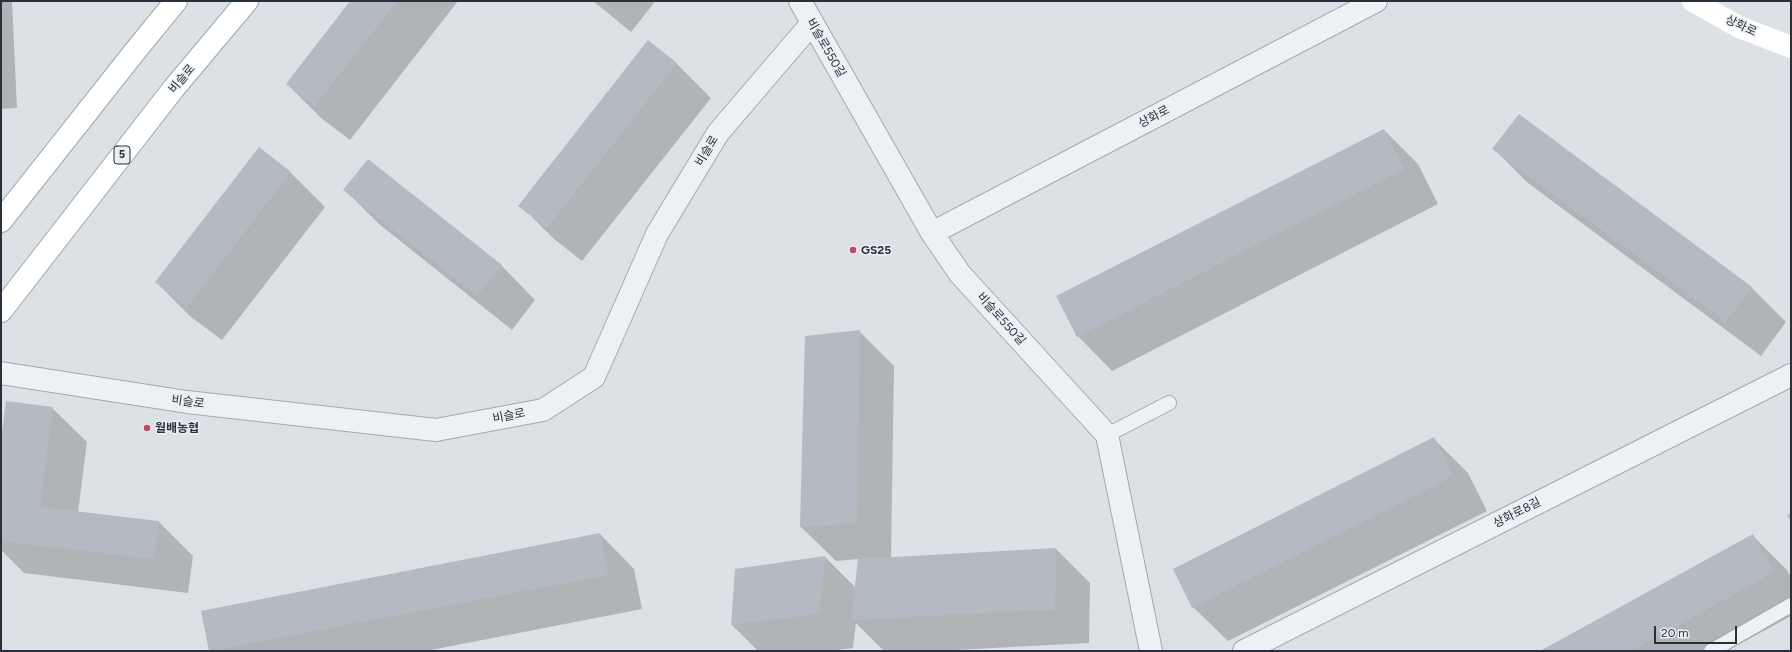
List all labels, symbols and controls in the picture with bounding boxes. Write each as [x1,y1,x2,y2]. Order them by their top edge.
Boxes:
street label: 상화로 [1723,12,1759,40]
street label: 비슬로550길 [803,16,849,80]
street label: 비슬로 [166,62,198,96]
street label: 상화로 [1136,103,1172,131]
street label: 비슬로 [692,133,722,169]
road number: 5 [114,146,130,164]
place label: GS25 [861,243,891,257]
marker: GS25 [848,245,858,255]
street label: 비슬로550길 [974,290,1028,348]
street label: 비슬로 [171,393,205,411]
street label: 비슬로 [491,406,527,426]
place label: 월배농협 [155,421,199,435]
marker: 월배농협 [142,423,152,433]
street label: 상화로8길 [1491,495,1543,531]
scale bar [1656,618,1739,644]
text: 20 m [1661,626,1689,640]

